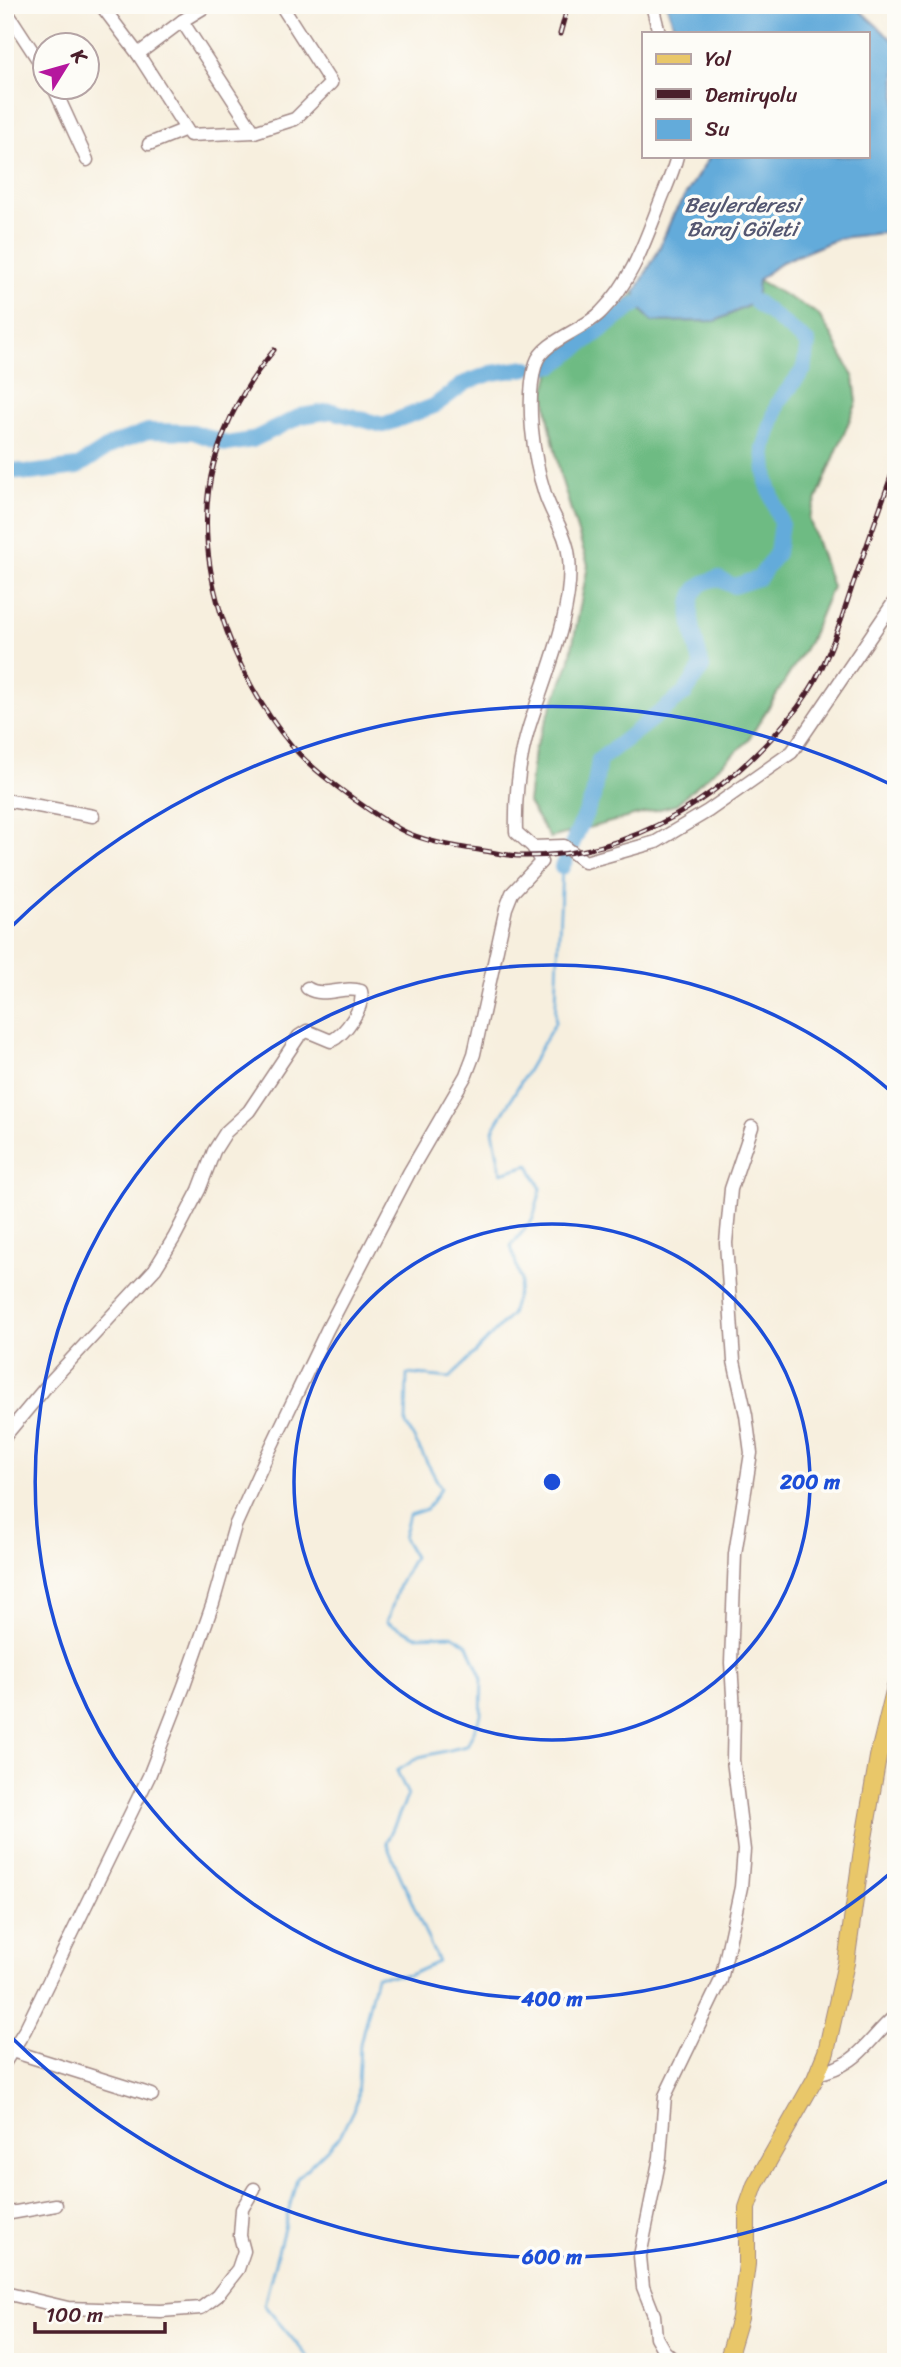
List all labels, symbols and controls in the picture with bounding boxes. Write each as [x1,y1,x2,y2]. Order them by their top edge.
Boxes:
north arrow [32,32,102,102]
legend [642,32,870,158]
text: Yol [705,40,732,78]
text: K [62,41,97,72]
text: Demiryolu [705,76,798,114]
text: Su [705,110,730,148]
water label: Beylerderesi Baraj Göleti [684,186,804,248]
text: 200 m [779,1463,841,1501]
centre of rings [540,1470,564,1494]
text: 400 m [520,1980,583,2018]
text: 600 m [521,2238,583,2276]
scale bar [35,2290,164,2334]
text: 100 m [46,2296,103,2334]

